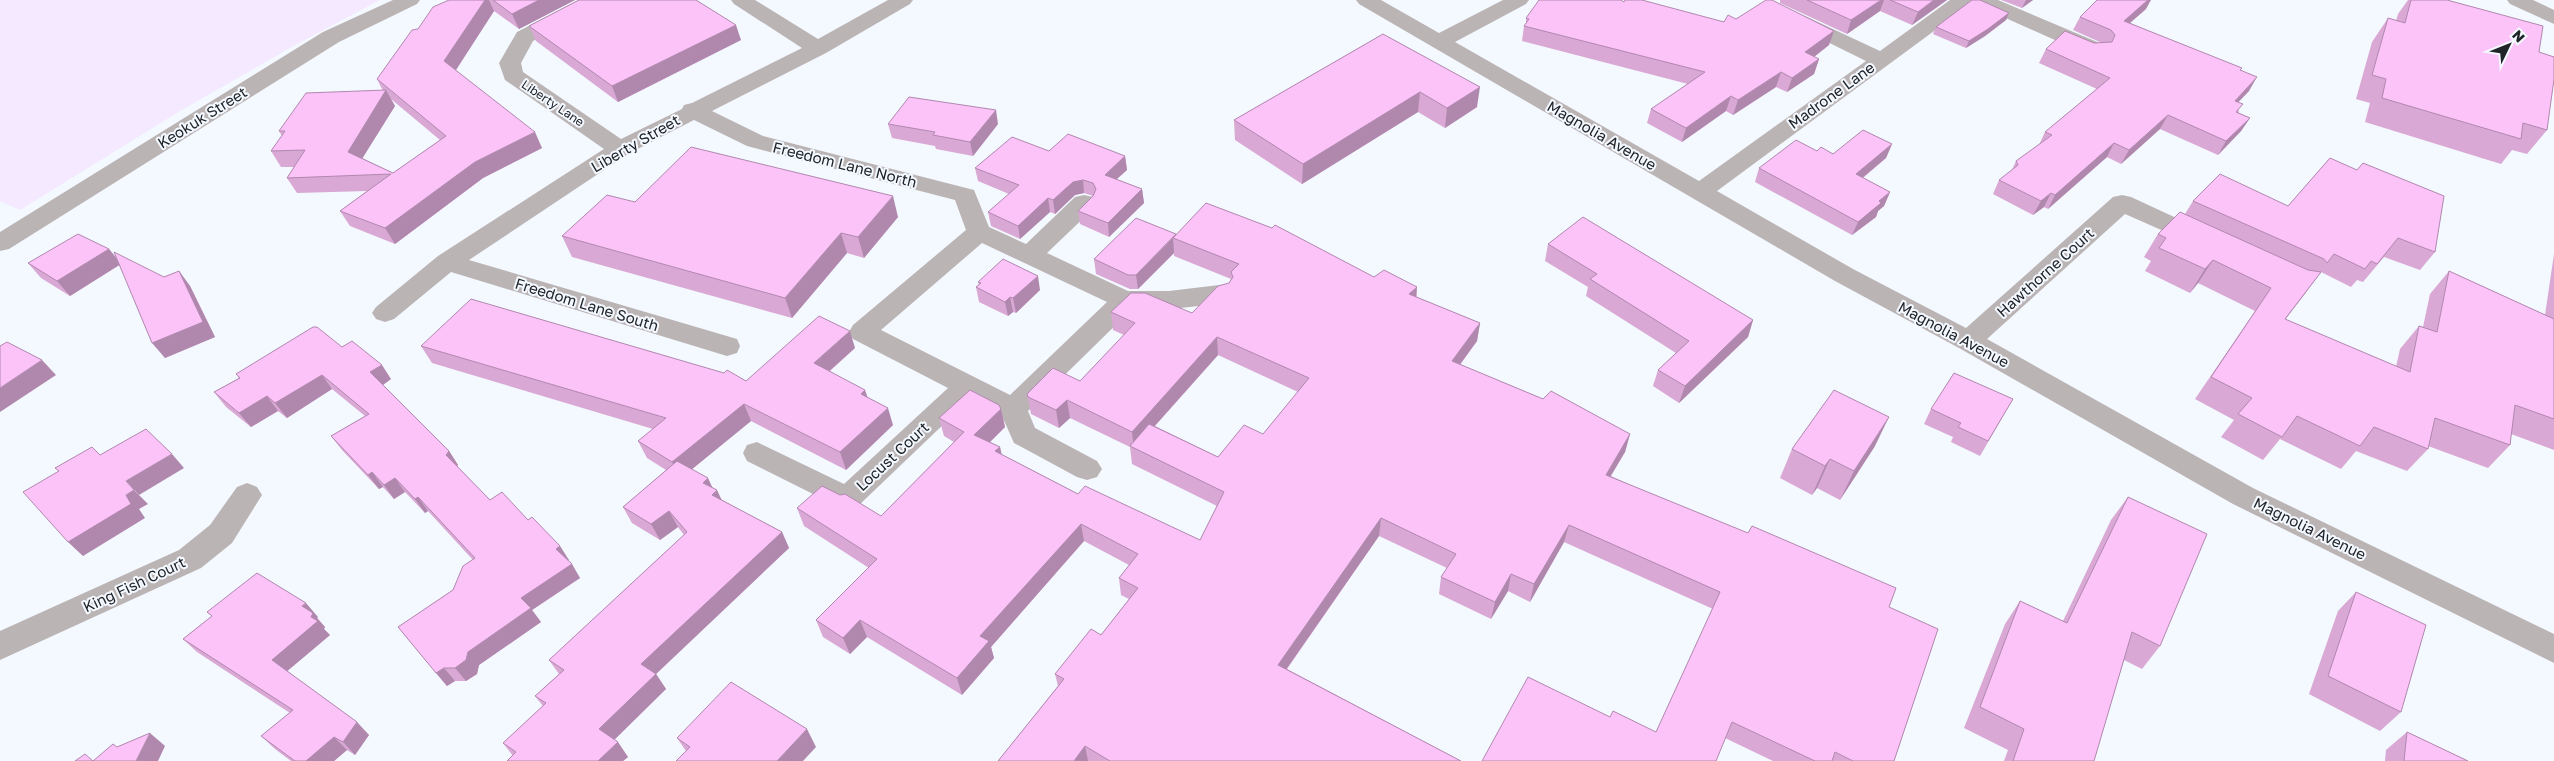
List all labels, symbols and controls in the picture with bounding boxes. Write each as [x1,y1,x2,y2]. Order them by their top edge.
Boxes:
north arrow [2484,20,2534,70]
text: N [2509,26,2529,45]
street label: Madrone Lane [1784,58,1878,132]
street label: Liberty Lane [519,77,587,129]
street label: Keokuk Street [154,82,250,152]
street label: Magnolia Avenue [1544,96,1660,174]
street label: Liberty Street [587,110,683,176]
street label: Freedom Lane North [771,137,919,191]
street label: Hawthorne Court [1993,224,2097,320]
street label: Freedom Lane South [513,274,661,334]
street label: Magnolia Avenue [1896,297,2013,371]
street label: Locust Court [852,418,932,494]
street label: Magnolia Avenue [2251,493,2369,563]
street label: King Fish Court [80,552,188,616]

